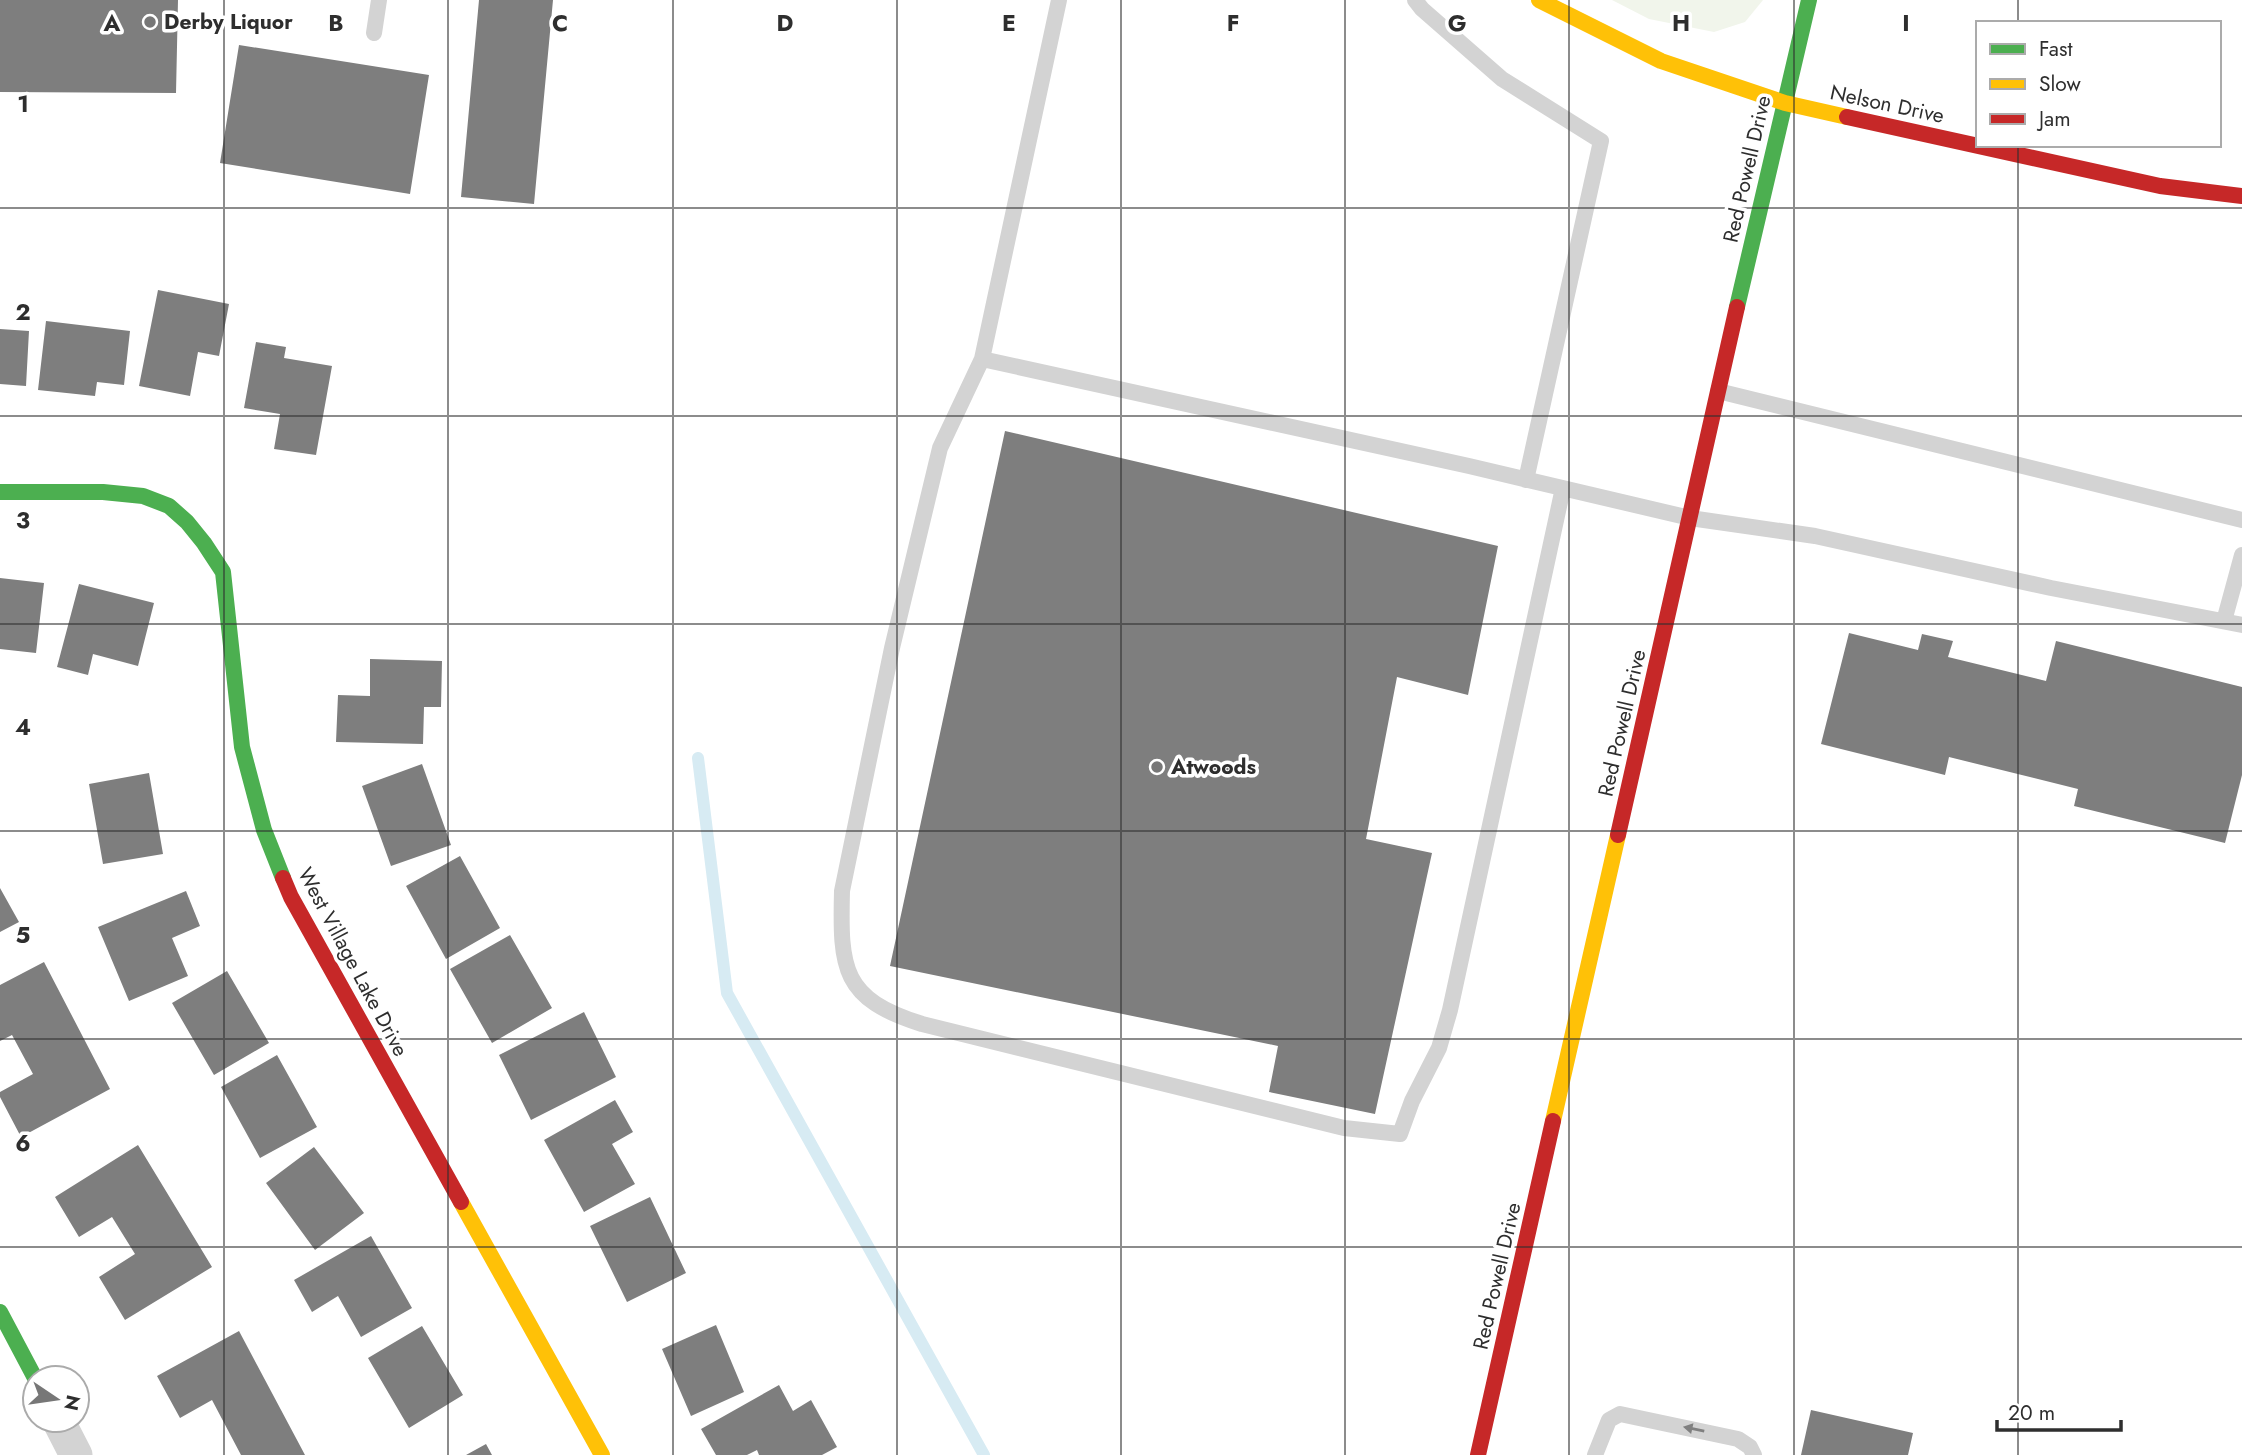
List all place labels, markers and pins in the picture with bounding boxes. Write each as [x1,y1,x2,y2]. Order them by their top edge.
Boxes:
place label: Derby Liquor [164,7,293,37]
marker: Derby Liquor [142,14,158,30]
place label: Atwoods [1170,752,1257,782]
marker: Atwoods [1149,759,1165,775]

